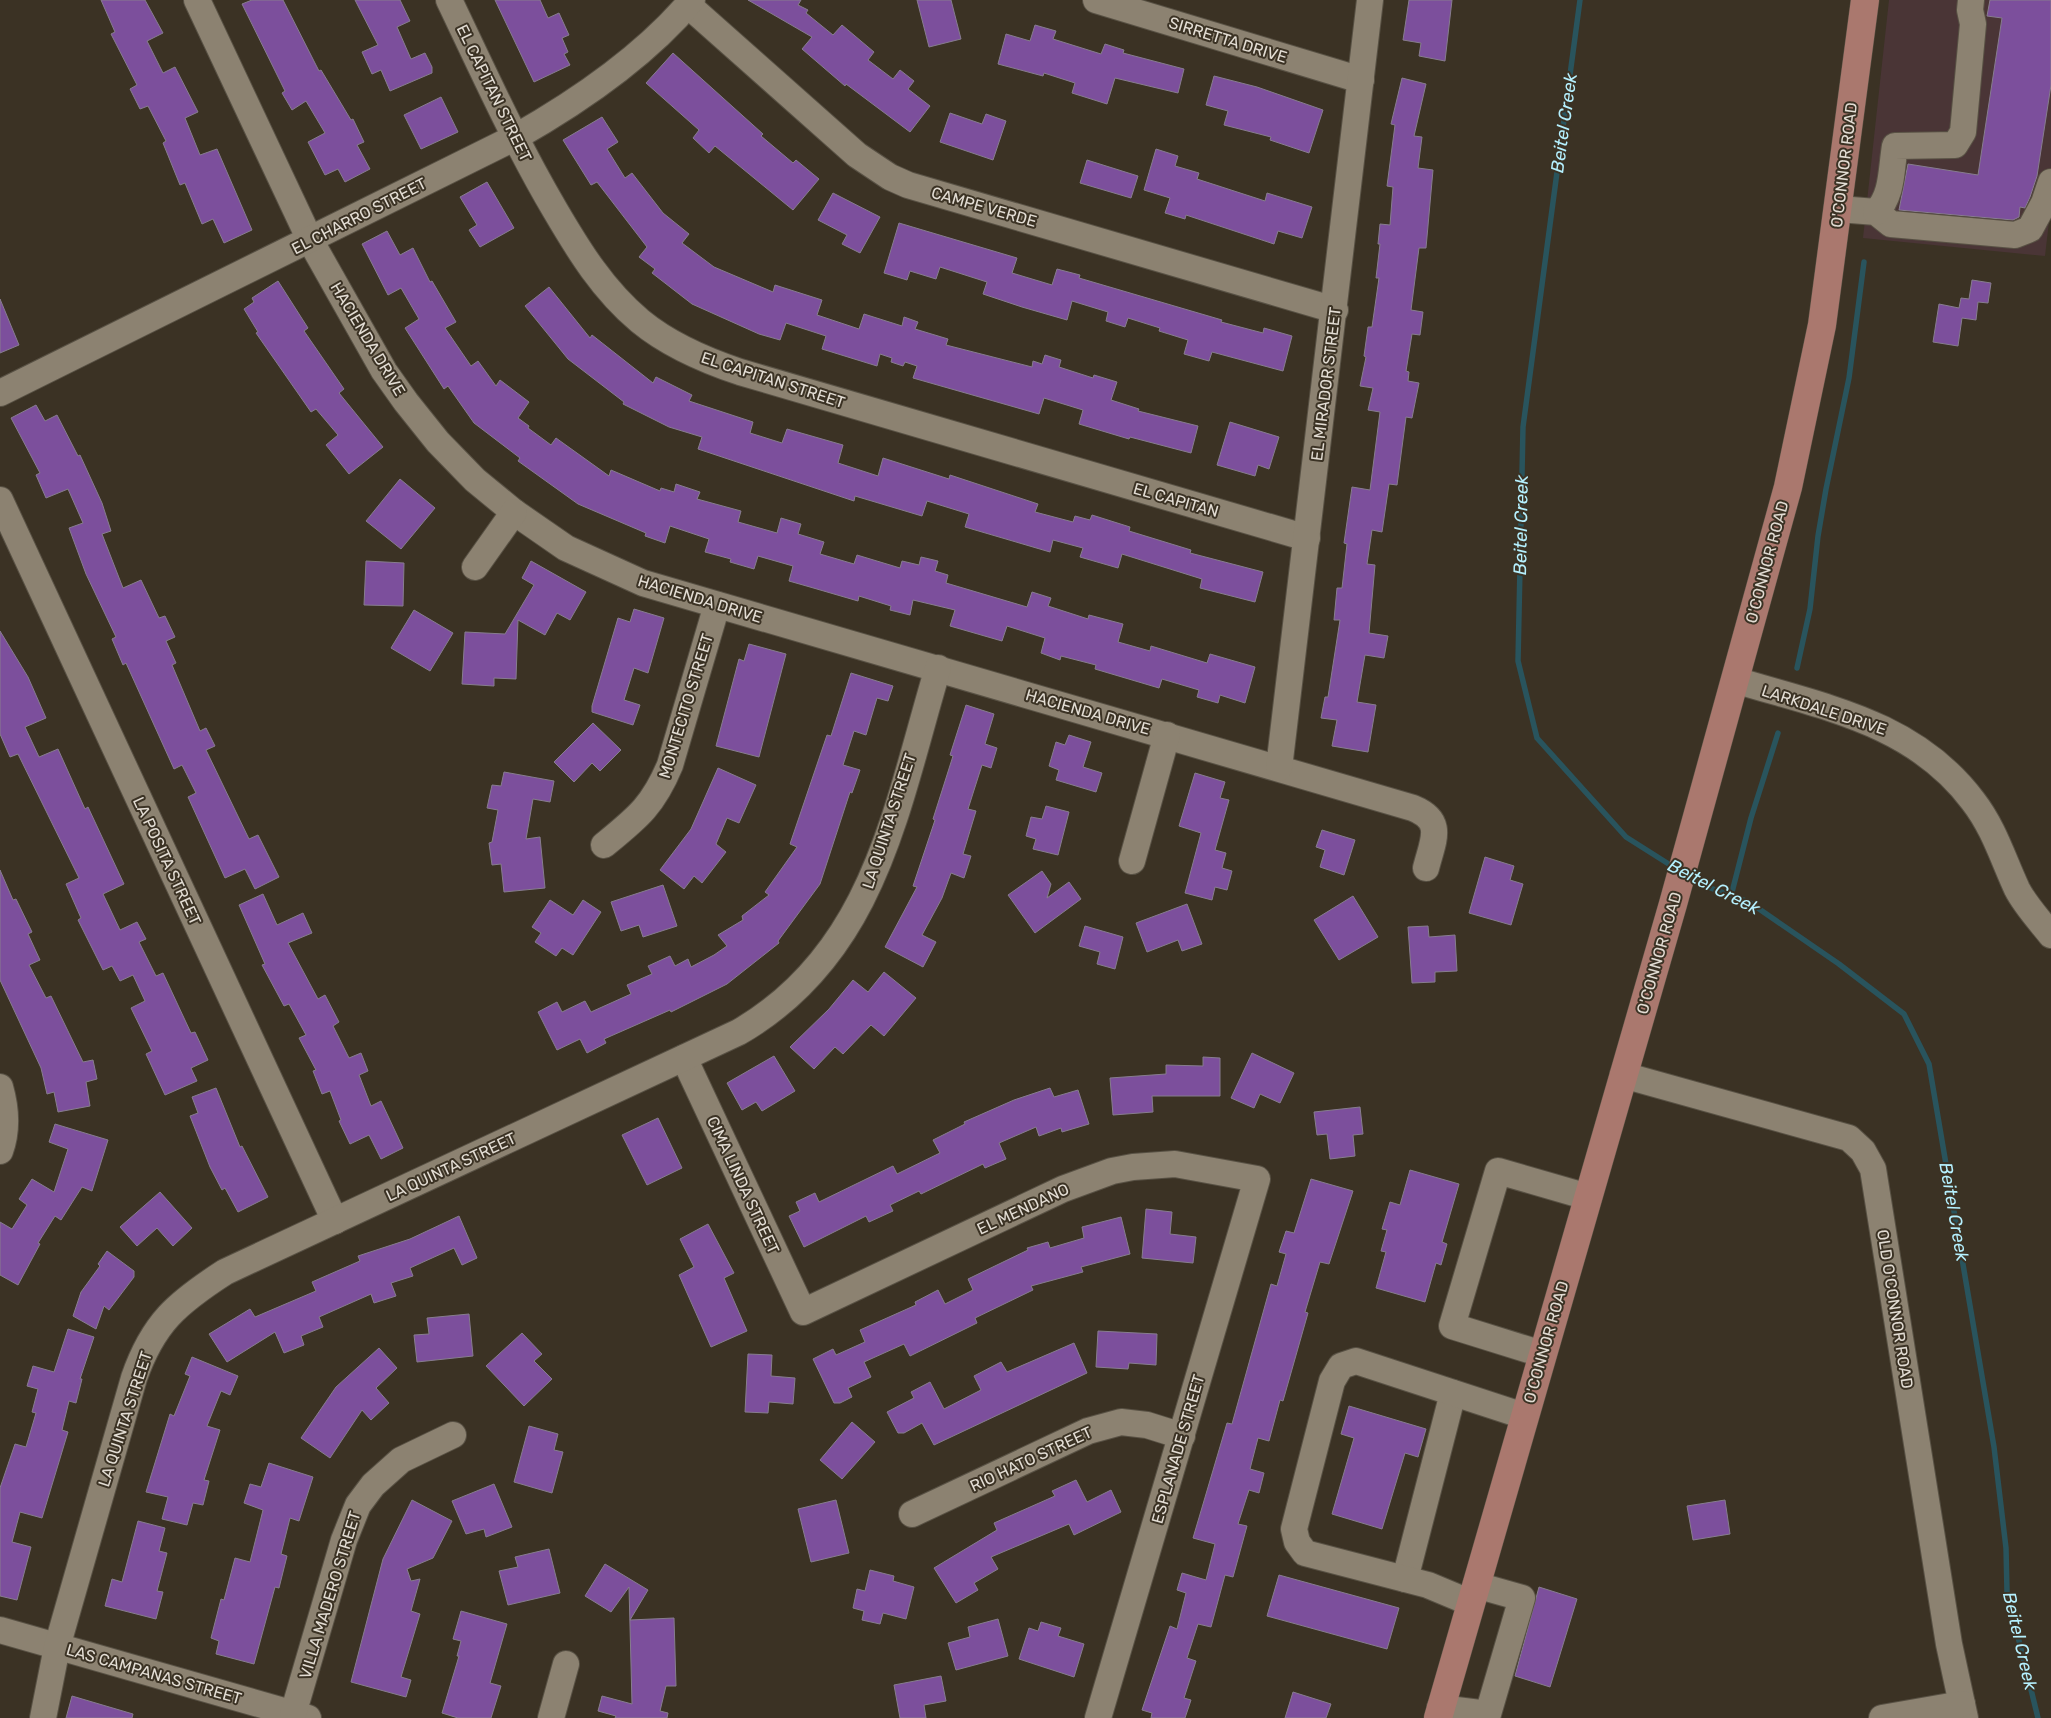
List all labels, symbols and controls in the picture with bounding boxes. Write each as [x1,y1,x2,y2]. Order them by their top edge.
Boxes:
street label: SIRRETTA DRIVE [1167,13,1289,67]
street label: EL CAPITAN STREET [453,21,535,165]
water label: Beitel Creek [1546,71,1582,174]
street label: O'CONNOR ROAD [1827,101,1861,229]
street label: EL CHARRO STREET [288,174,430,258]
street label: CAMPE VERDE [929,183,1039,231]
street label: HACIENDA DRIVE [327,279,409,399]
street label: EL MIRADOR STREET [1307,306,1345,462]
street label: EL CAPITAN STREET [699,348,847,412]
water label: Beitel Creek [1509,474,1533,575]
street label: EL CAPITAN [1131,479,1221,521]
street label: O'CONNOR ROAD [1742,499,1792,625]
street label: HACIENDA DRIVE [636,571,764,627]
street label: MONTECITO STREET [655,631,717,781]
street label: LARKDALE DRIVE [1759,681,1889,739]
street label: HACIENDA DRIVE [1023,685,1153,739]
street label: LA QUINTA STREET [858,751,920,891]
street label: LA POSITA STREET [129,794,205,928]
water label: Beitel Creek [1664,854,1764,920]
street label: O'CONNOR ROAD [1632,890,1686,1016]
street label: CIMA LINDA STREET [703,1113,783,1257]
street label: LA QUINTA STREET [383,1129,519,1205]
water label: Beitel Creek [1934,1161,1974,1264]
street label: EL MENDANO [974,1179,1072,1239]
street label: OLD O'CONNOR ROAD [1873,1228,1917,1390]
street label: O'CONNOR ROAD [1519,1279,1573,1405]
street label: LA QUINTA STREET [94,1349,156,1489]
street label: ESPLANADE STREET [1148,1372,1208,1526]
street label: RIO HATO STREET [967,1422,1095,1496]
street label: VILLA MADERO STREET [295,1509,365,1681]
water label: Beitel Creek [1998,1590,2042,1693]
street label: LAS CAMPANAS STREET [64,1640,244,1708]

